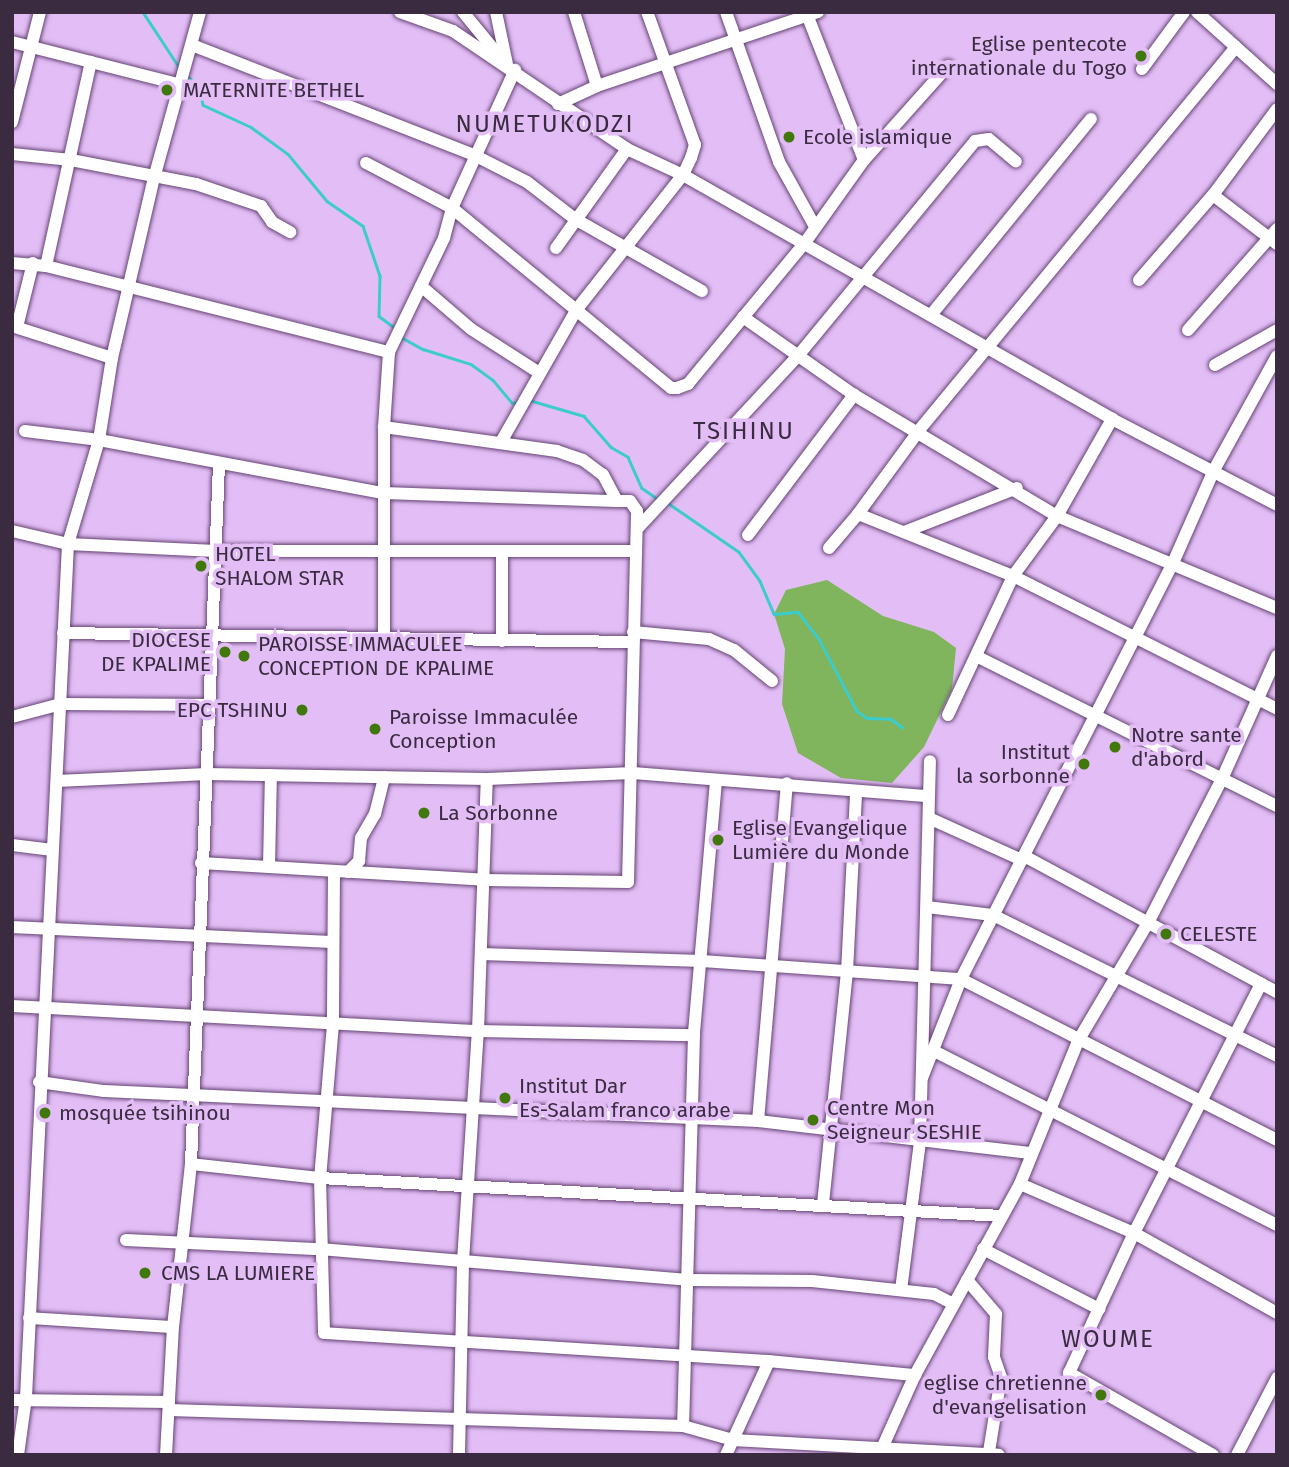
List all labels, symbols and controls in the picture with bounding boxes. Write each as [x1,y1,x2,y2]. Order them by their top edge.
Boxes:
place label: Eglise pentecote internationale du Togo [911,31,1127,81]
marker: Eglise pentecote internationale du Togo [1133,48,1149,64]
place label: MATERNITE BETHEL [183,77,364,103]
marker: MATERNITE BETHEL [157,80,177,100]
district label: NUMETUKODZI [457,111,633,139]
place label: Ecole islamique [803,124,952,150]
marker: Ecole islamique [781,129,797,145]
district label: TSIHINU [694,418,794,446]
place label: HOTEL SHALOM STAR [215,541,344,591]
marker: HOTEL SHALOM STAR [193,558,209,574]
place label: DIOCESE DE KPALIME [101,627,211,677]
place label: PAROISSE IMMACULEE CONCEPTION DE KPALIME [258,631,494,681]
marker: DIOCESE DE KPALIME [217,644,233,660]
marker: PAROISSE IMMACULEE CONCEPTION DE KPALIME [236,648,252,664]
place label: EPC TSHINU [177,697,288,723]
marker: EPC TSHINU [294,702,310,718]
place label: Paroisse Immaculée Conception [389,704,578,754]
marker: Paroisse Immaculée Conception [367,721,383,737]
place label: Notre sante d'abord [1131,722,1242,772]
marker: Notre sante d'abord [1105,737,1125,757]
place label: Institut la sorbonne [956,739,1070,789]
marker: Institut la sorbonne [1076,756,1092,772]
place label: La Sorbonne [438,800,558,826]
marker: La Sorbonne [416,805,432,821]
place label: Eglise Evangelique Lumière du Monde [732,815,909,865]
marker: Eglise Evangelique Lumière du Monde [710,832,726,848]
place label: CELESTE [1180,921,1258,947]
marker: CELESTE [1158,926,1174,942]
place label: Institut Dar Es-Salam franco arabe [519,1073,731,1123]
marker: Institut Dar Es-Salam franco arabe [497,1090,513,1106]
place label: Centre Mon Seigneur SESHIE [827,1095,982,1145]
place label: mosquée tsihinou [59,1100,231,1126]
marker: mosquée tsihinou [37,1105,53,1121]
marker: Centre Mon Seigneur SESHIE [805,1112,821,1128]
place label: CMS LA LUMIERE [161,1260,315,1286]
marker: CMS LA LUMIERE [135,1263,155,1283]
district label: WOUME [1062,1326,1154,1354]
place label: eglise chretienne d'evangelisation [923,1370,1087,1420]
marker: eglise chretienne d'evangelisation [1093,1387,1109,1403]

